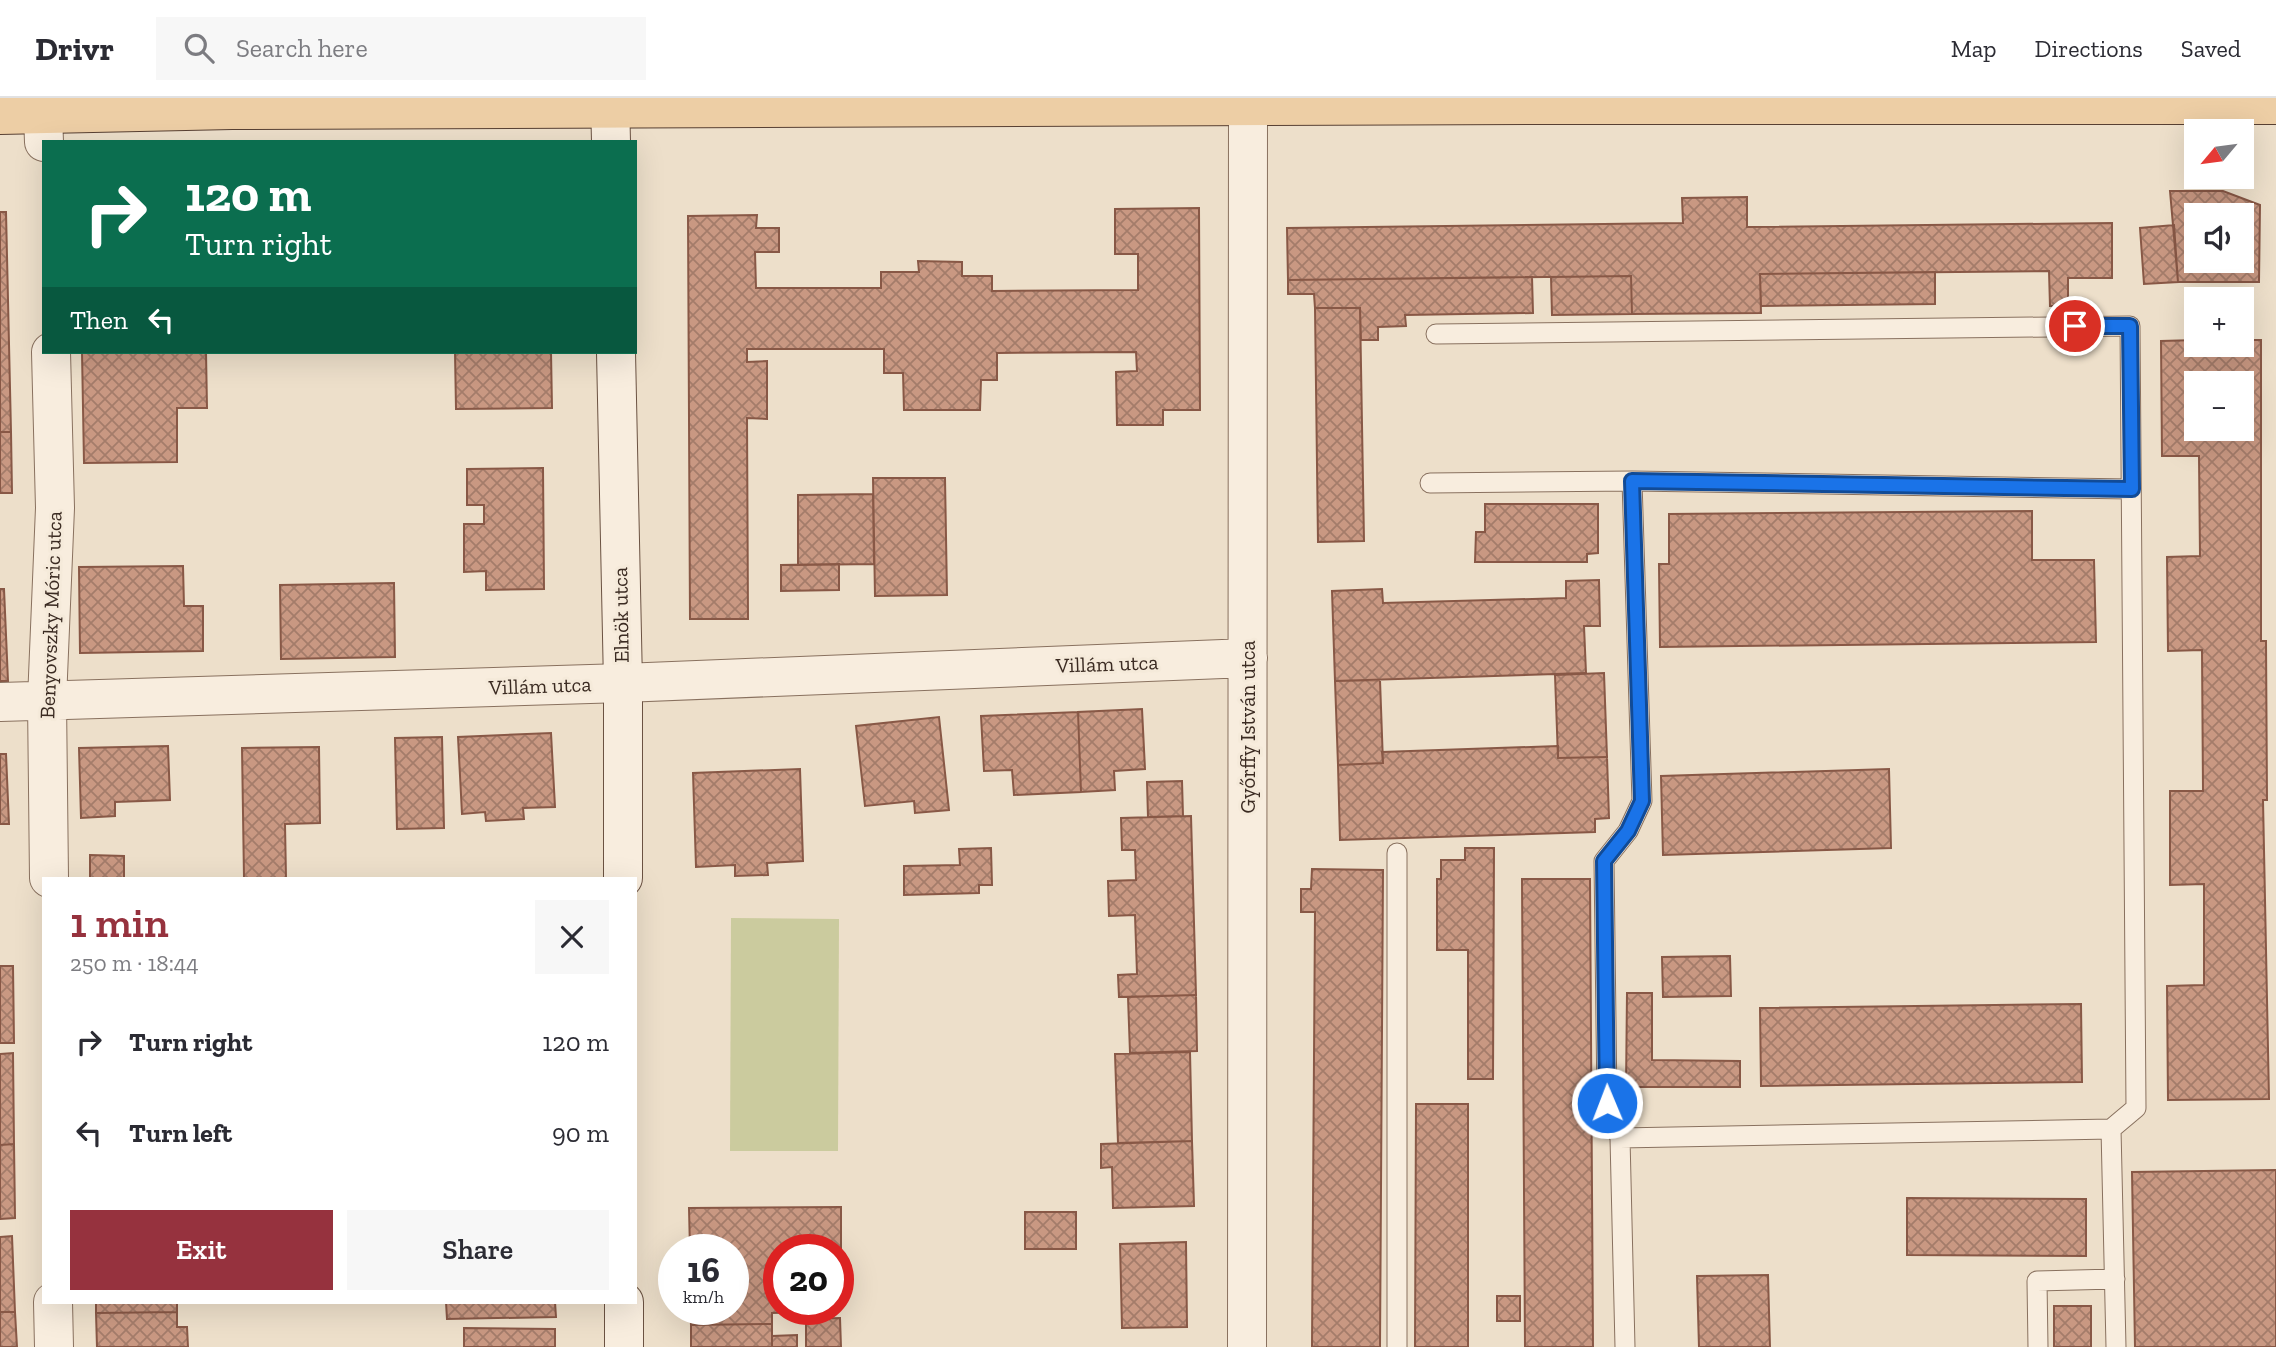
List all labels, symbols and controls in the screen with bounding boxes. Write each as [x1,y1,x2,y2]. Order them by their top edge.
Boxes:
search box [156,17,646,80]
text: Drivr [35,29,114,68]
icon: search [180,29,218,67]
text: Search here [236,32,368,64]
text: Map [1951,34,1997,63]
text: Directions [2035,34,2143,63]
text: Saved [2181,34,2241,63]
north arrow [2184,119,2254,189]
map controls [2184,119,2254,441]
text: 120 m [185,165,311,224]
icon: right [70,168,161,259]
button: sound [2184,203,2254,273]
text: Turn right [185,225,332,263]
button: + [2184,287,2254,357]
pin [2045,296,2105,356]
icon: left [142,301,180,339]
text: Then [70,304,128,336]
icon: arrive [2056,307,2094,345]
button: − [2184,371,2254,441]
street label: Benyovszky Móric utca [34,511,67,719]
street label: Elnök utca [607,567,634,663]
street label: Győrffy István utca [1235,640,1260,814]
street label: Villám utca [1054,649,1159,678]
street label: Villám utca [487,671,592,700]
text: 1 min [70,897,169,948]
button: close [535,900,609,974]
text: 250 m · 18:44 [70,949,199,977]
icon: right [70,1023,108,1061]
text: Turn right [129,1026,252,1058]
text: 120 m [542,1026,609,1058]
position arrow [1570,1066,1644,1140]
icon: left [70,1114,108,1152]
text: Turn left [129,1117,232,1149]
text: 90 m [552,1117,609,1149]
button: Exit [70,1210,333,1290]
button: Share [347,1210,609,1290]
speed limit sign: 20 [763,1234,854,1325]
text: 16 [687,1249,720,1291]
text: km/h [683,1286,724,1308]

